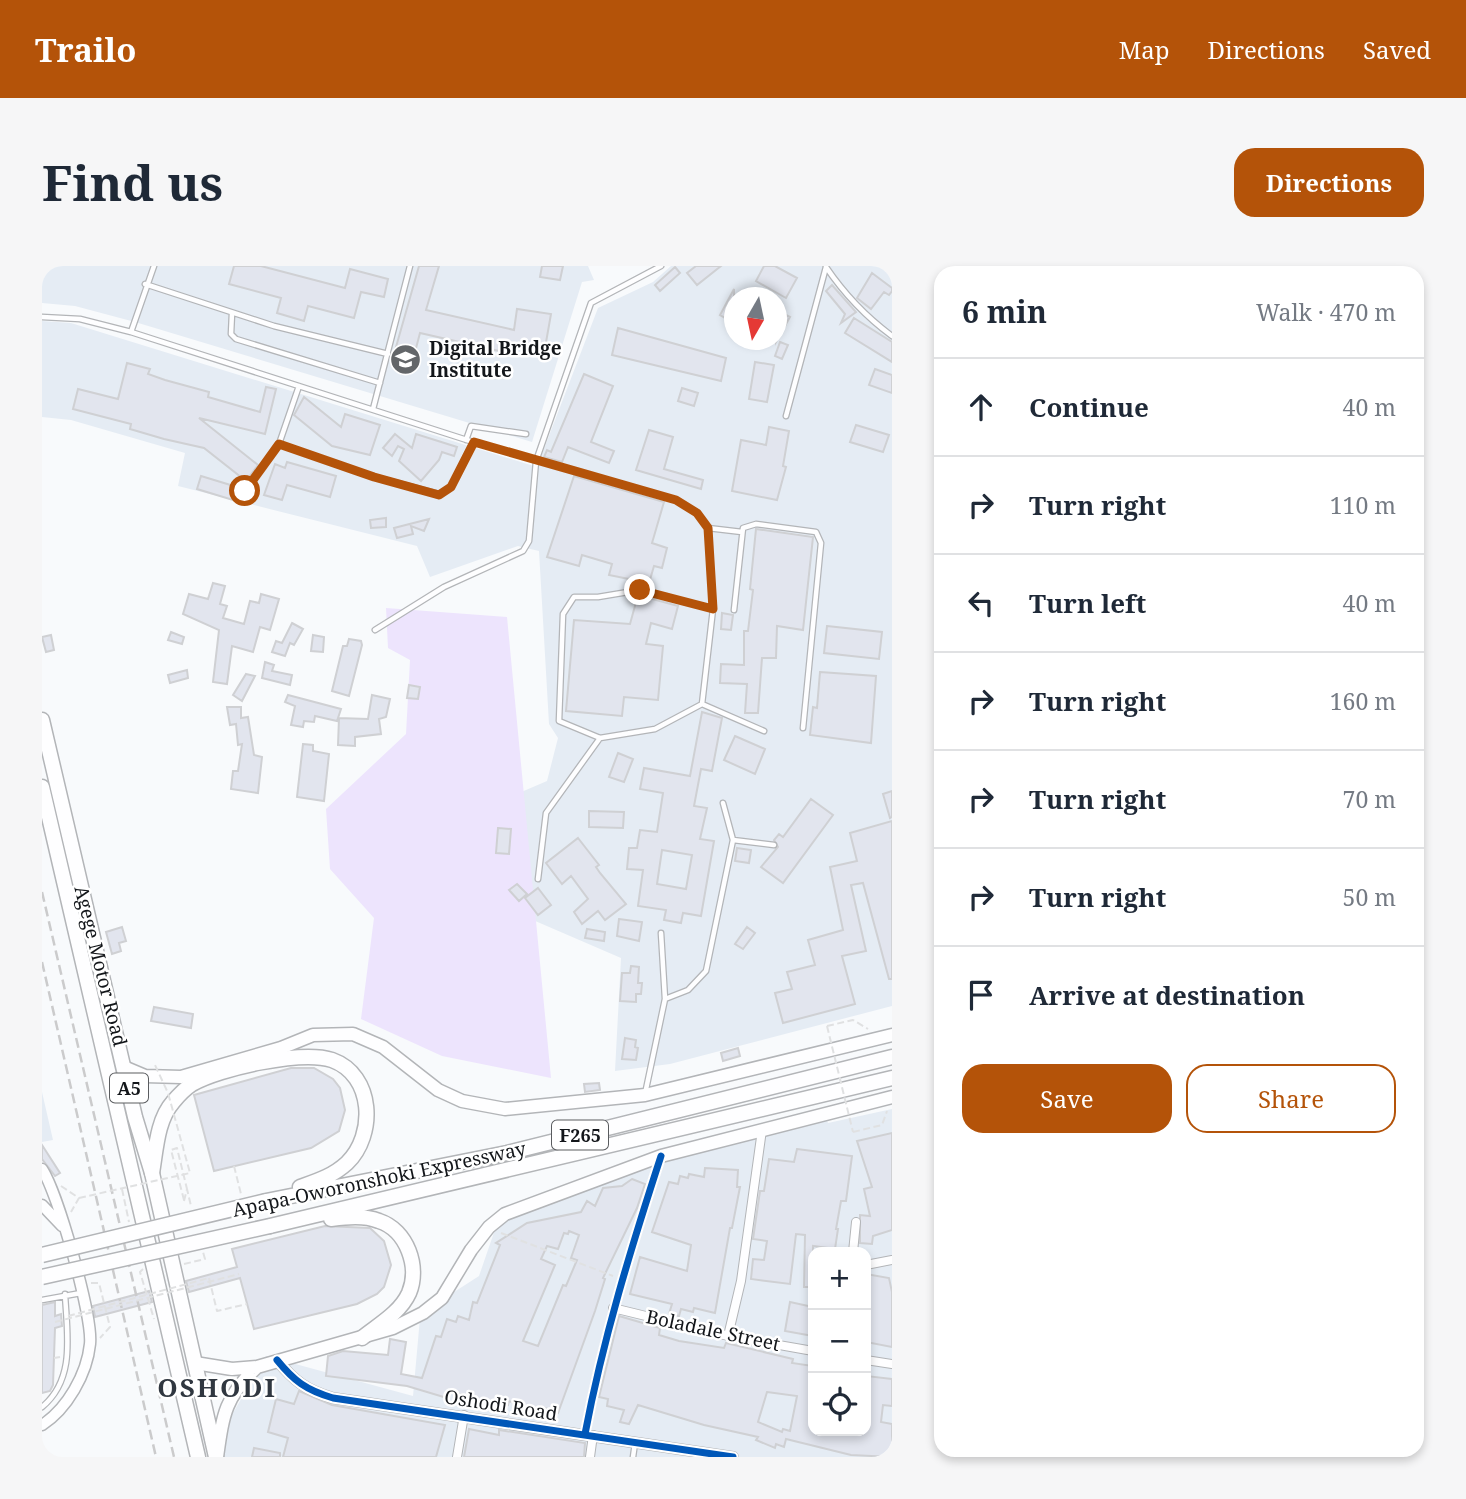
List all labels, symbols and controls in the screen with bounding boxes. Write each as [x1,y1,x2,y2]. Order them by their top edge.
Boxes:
text: Trailo [35,27,136,72]
text: Map [1119,33,1170,66]
text: Directions [1208,33,1325,66]
text: Saved [1363,33,1431,66]
button: Directions [1234,148,1424,217]
text: Find us [42,149,223,215]
north arrow [724,287,787,350]
text: 6 min [962,291,1047,332]
text: Walk · 470 m [1256,296,1396,328]
place label: Digital Bridge Institute [429,335,562,383]
school or university icon: Digital Bridge Institute [389,342,423,376]
icon: ahead [962,388,1000,426]
text: Continue [1029,389,1149,425]
text: 40 m [1343,391,1396,423]
route start [229,475,260,506]
icon: right [962,486,1000,524]
text: Turn right [1029,487,1166,523]
text: 110 m [1330,489,1396,521]
route end [624,574,655,605]
icon: left [962,584,1000,622]
text: Turn left [1029,585,1146,621]
text: 40 m [1343,587,1396,619]
icon: right [962,682,1000,720]
text: Turn right [1029,683,1166,719]
text: 160 m [1330,685,1396,717]
icon: right [962,780,1000,818]
text: Turn right [1029,781,1166,817]
text: 70 m [1343,783,1396,815]
icon: right [962,878,1000,916]
text: Turn right [1029,879,1166,915]
text: 50 m [1343,881,1396,913]
street label: Agege Motor Road [68,883,134,1049]
icon: arrive [962,976,1000,1014]
text: Arrive at destination [1029,977,1305,1013]
button: Save [962,1064,1172,1133]
button: Share [1186,1064,1396,1133]
road number: A5 [110,1074,148,1102]
road number: F265 [552,1120,608,1150]
street label: Apapa-Oworonshoki Expressway [230,1135,528,1223]
map controls [808,1247,871,1436]
button: + [808,1247,871,1310]
street label: Boladale Street [644,1303,783,1357]
button: − [808,1310,871,1373]
district label: OSHODI [157,1369,277,1405]
button: locate [808,1373,871,1436]
street label: Oshodi Road [443,1383,560,1427]

